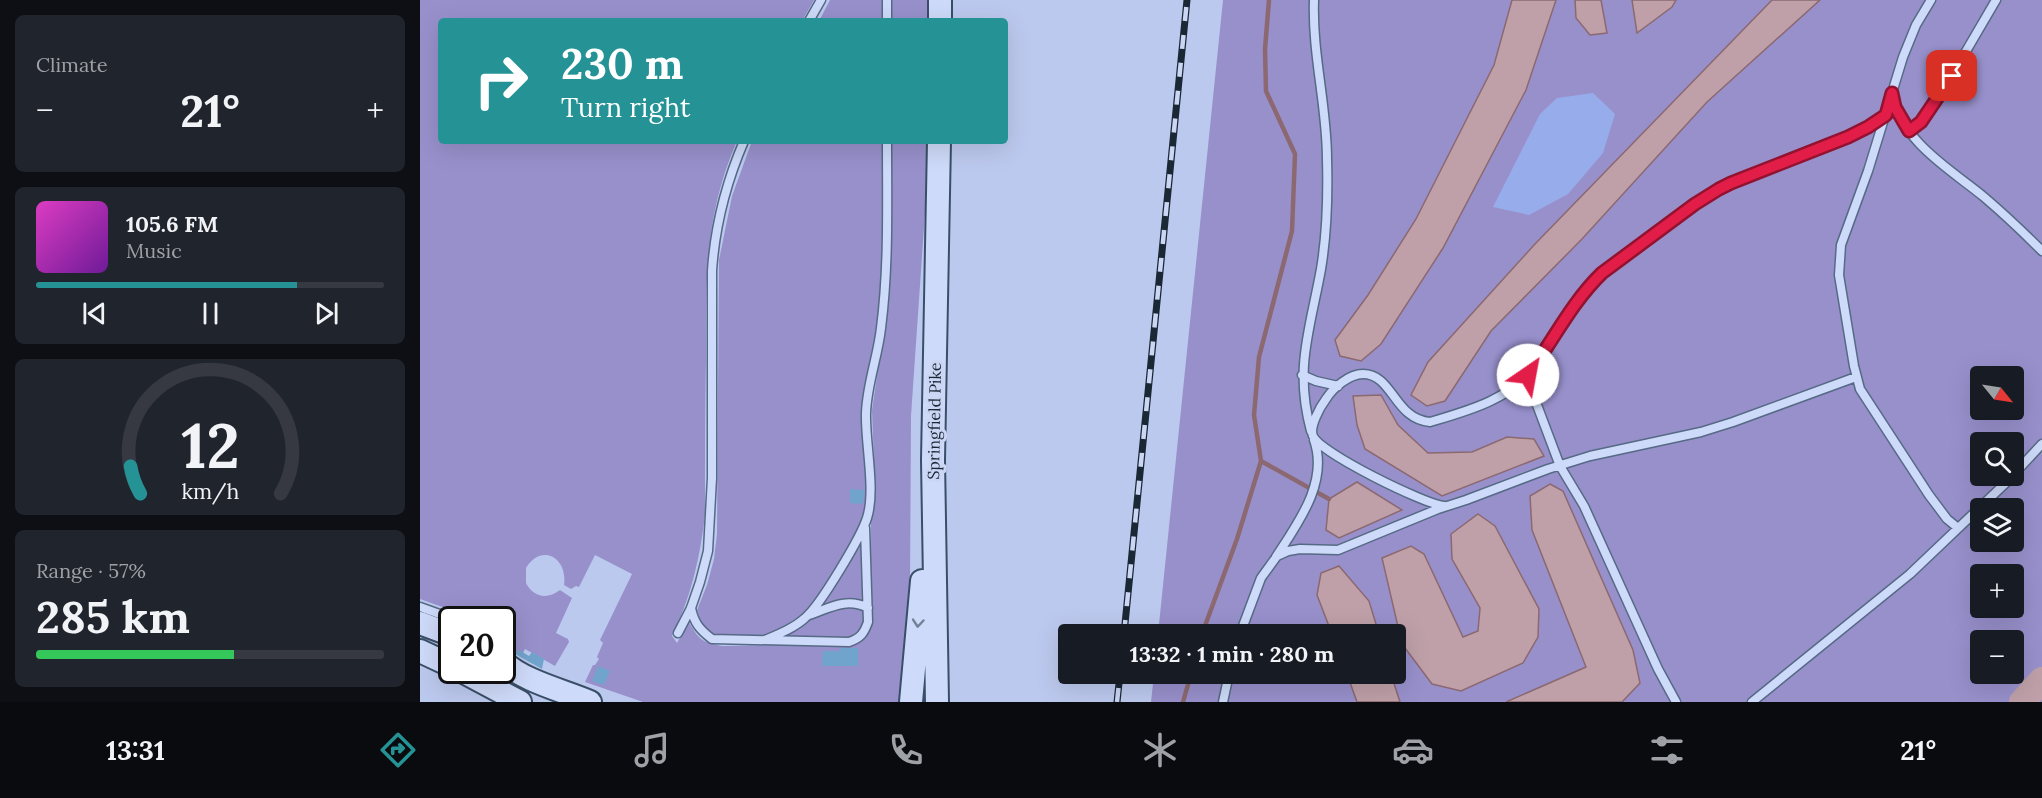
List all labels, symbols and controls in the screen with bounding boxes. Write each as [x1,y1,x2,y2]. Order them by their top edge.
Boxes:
text: 230 m [561,37,683,91]
icon: right [462,42,540,120]
pin [1926,50,1977,101]
text: Climate [36,52,108,77]
icon: arrive [1935,59,1968,92]
text: 21° [180,82,240,139]
text: − [36,89,54,131]
text: + [366,89,384,131]
text: Turn right [561,90,690,124]
text: 105.6 FM [126,210,218,238]
text: Music [126,238,182,263]
icon: previous [78,297,111,330]
icon: pause [194,297,227,330]
icon: next [310,297,343,330]
position arrow [1496,343,1560,407]
street label: Springfield Pike [923,362,945,480]
north arrow [1970,366,2024,420]
map controls [1970,366,2024,684]
text: 12 [181,405,239,485]
button: search [1970,432,2024,486]
text: km/h [181,477,239,505]
button: layers [1970,498,2024,552]
text: Range · 57% [36,558,146,583]
button: + [1970,564,2024,618]
text: 285 km [36,588,190,645]
speed limit sign: 20 [438,606,516,684]
one-way arrow [912,619,925,628]
button: − [1970,630,2024,684]
text: 13:32 · 1 min · 280 m [1130,640,1334,668]
icon: directions [377,729,419,771]
icon: music [631,729,673,771]
icon: phone [885,729,927,771]
icon: climate [1139,729,1181,771]
icon: car [1392,729,1434,771]
icon: filters [1646,729,1688,771]
text: 13:31 [106,733,165,767]
text: 21° [1900,733,1936,767]

